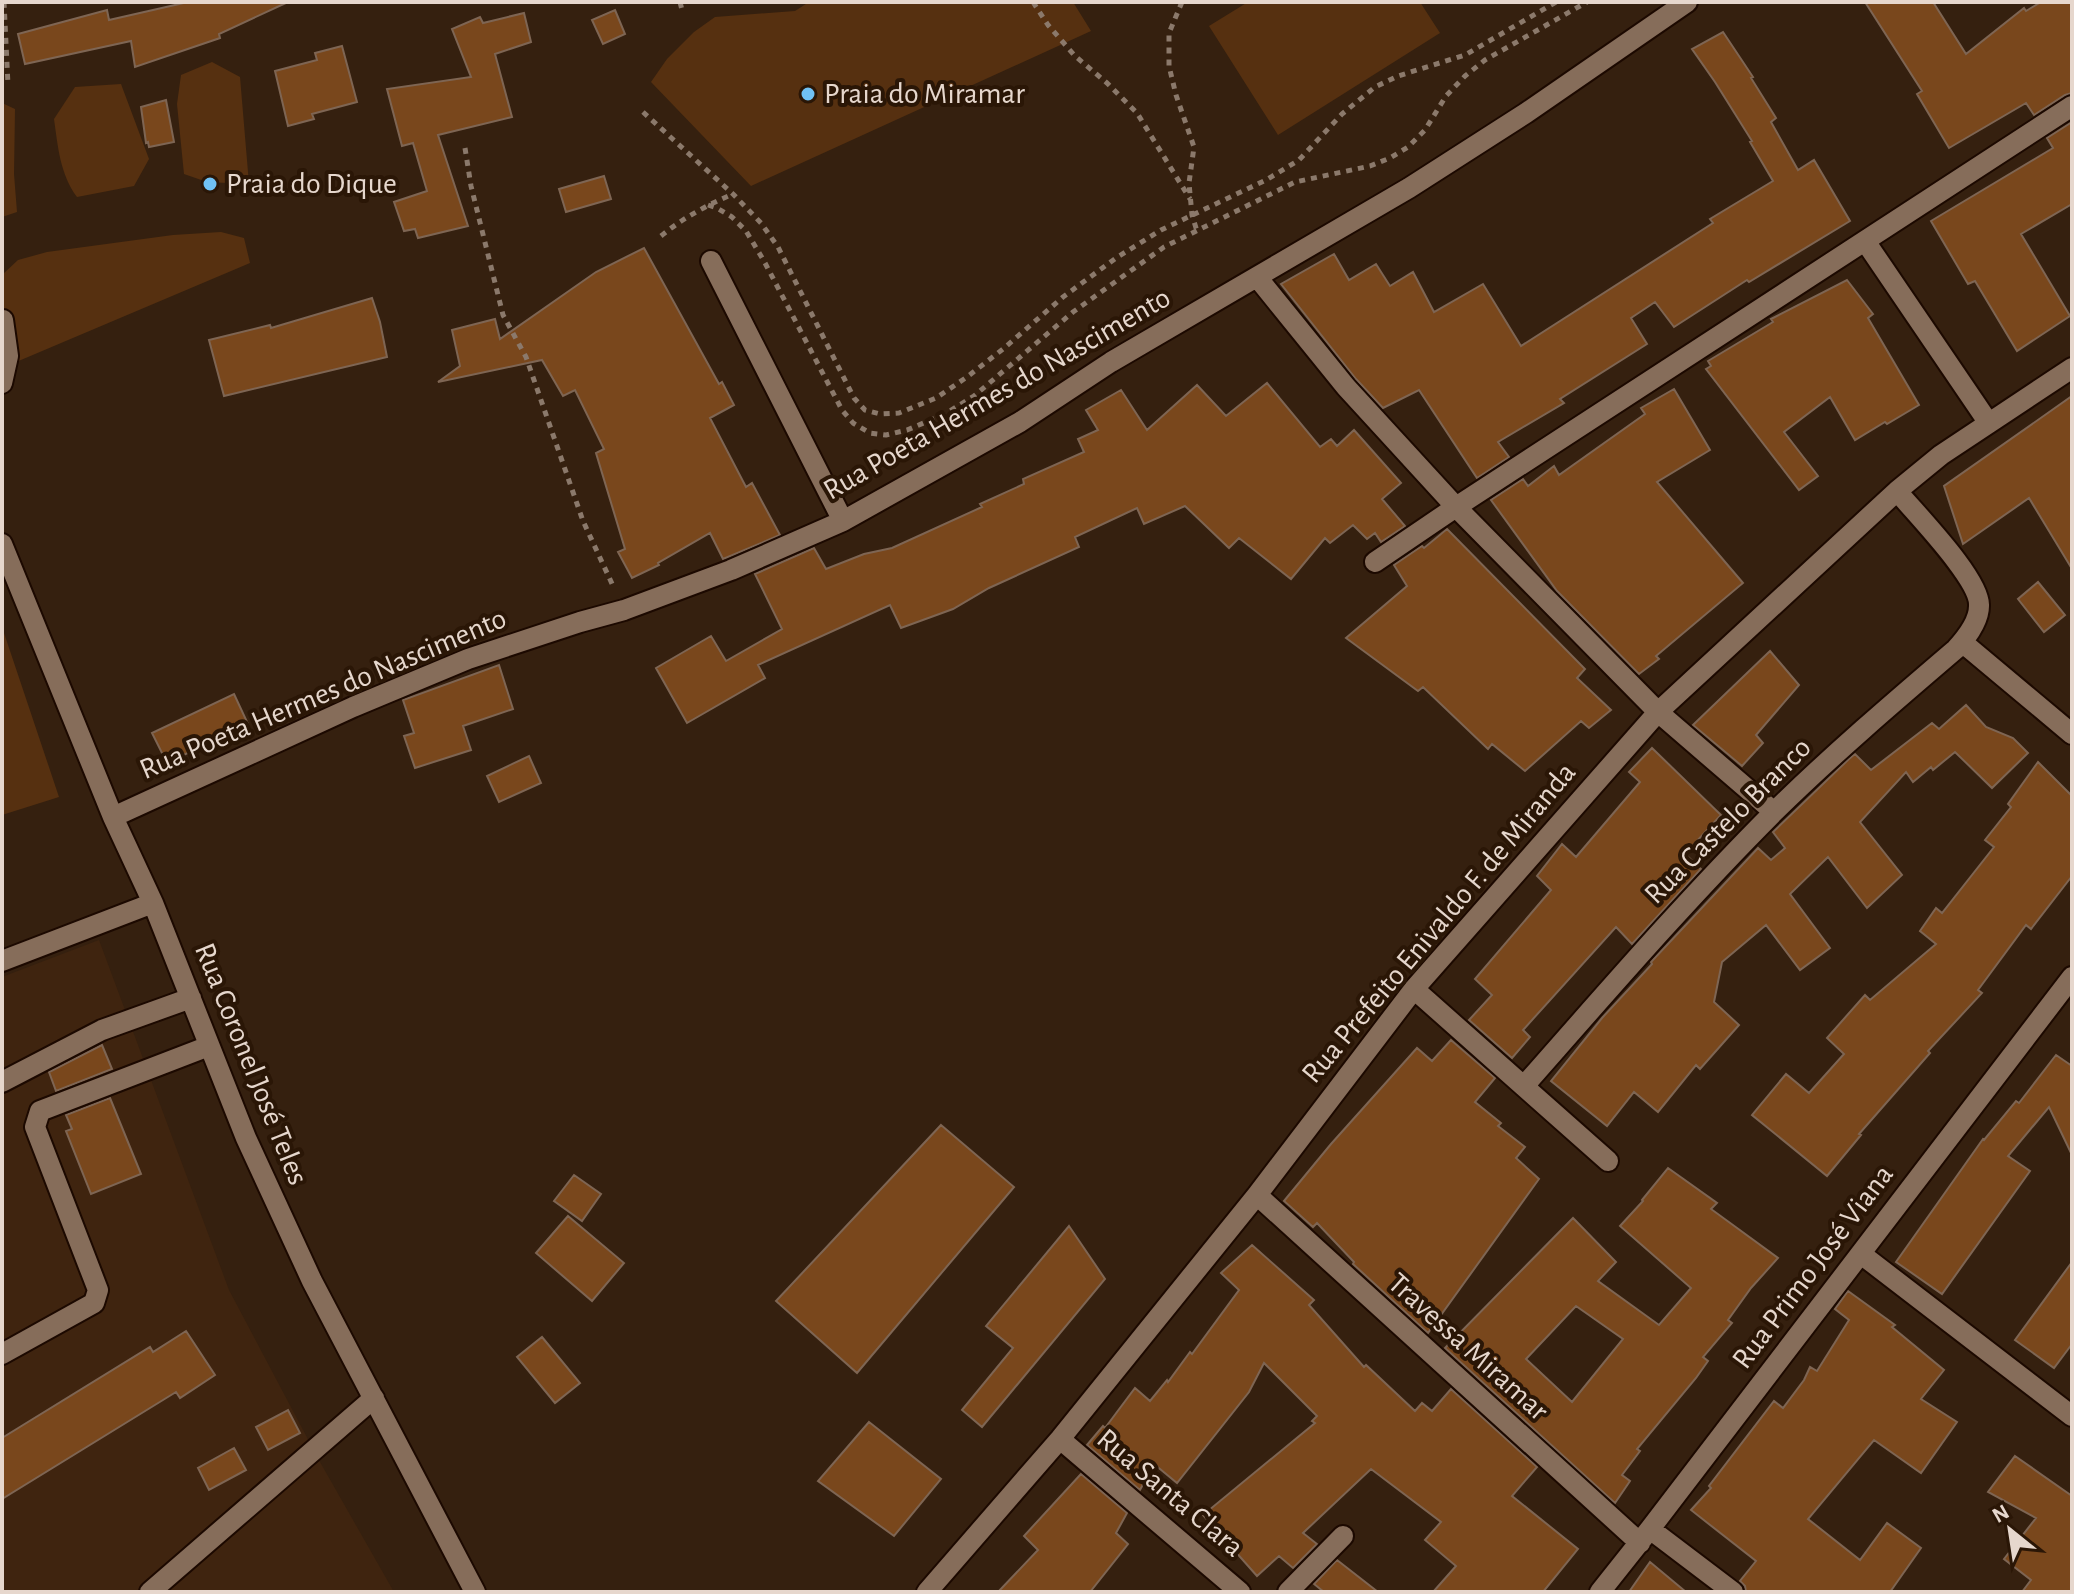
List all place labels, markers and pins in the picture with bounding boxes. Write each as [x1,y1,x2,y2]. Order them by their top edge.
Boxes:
place label: Praia do Miramar [824,79,1025,109]
marker: Praia do Miramar [799,85,817,103]
place label: Praia do Dique [226,169,397,199]
marker: Praia do Dique [201,175,219,193]

